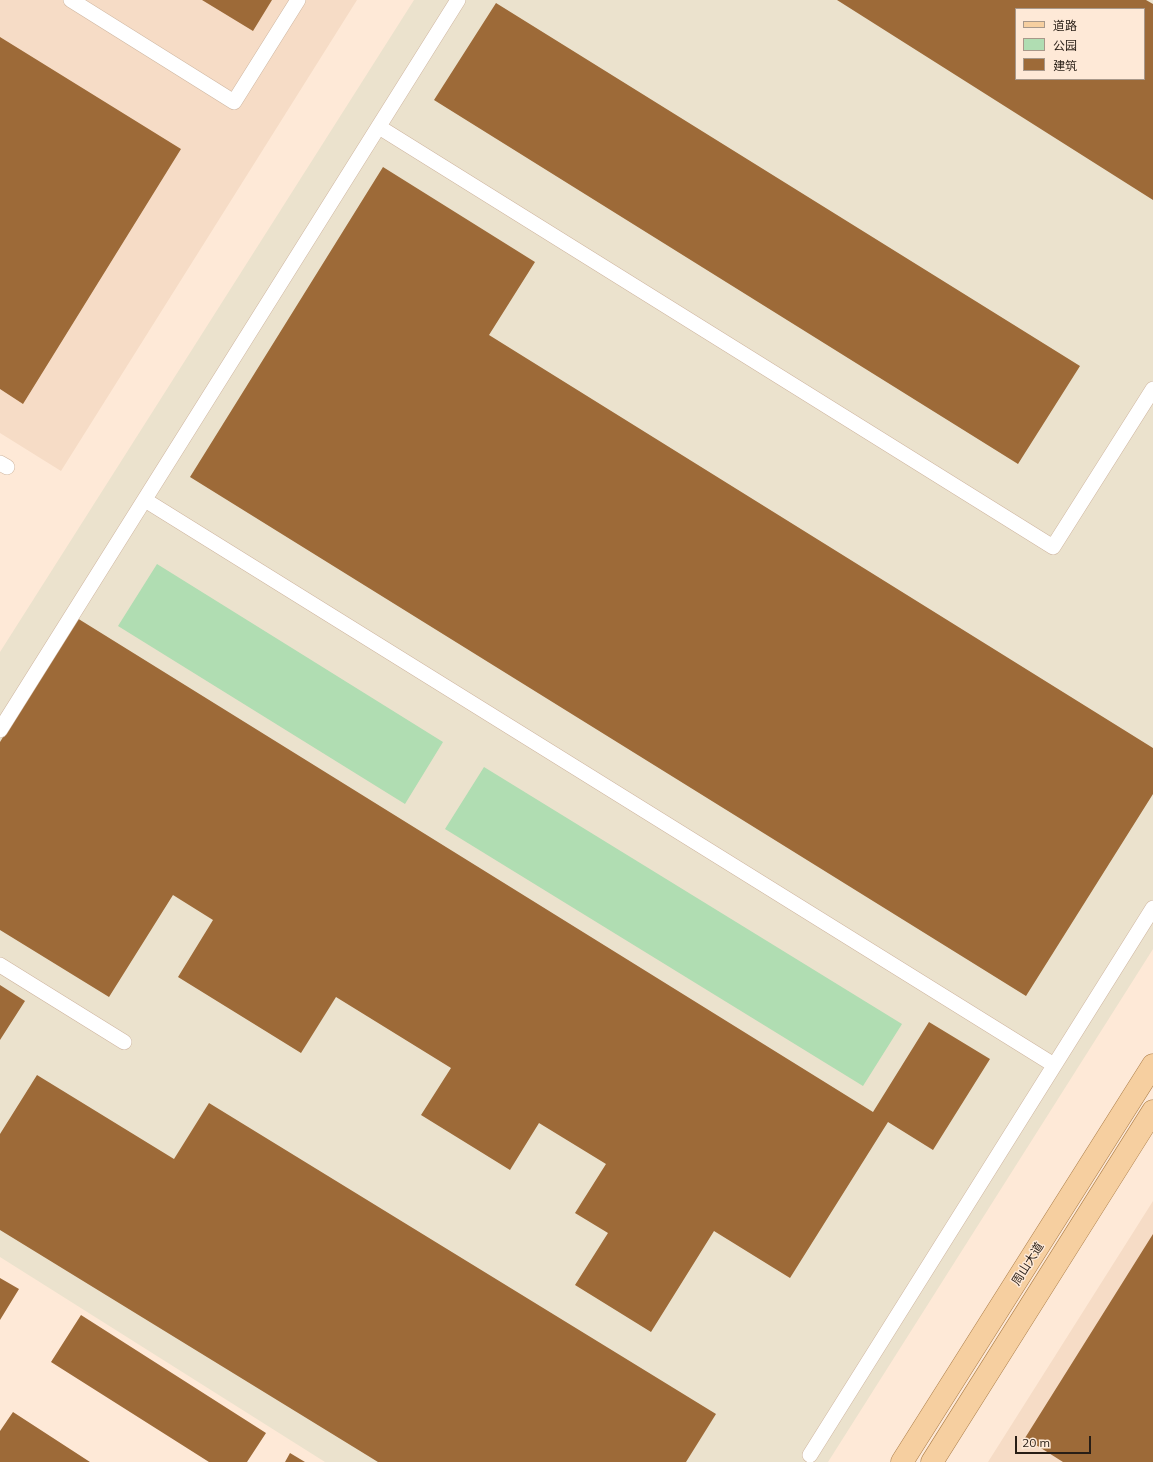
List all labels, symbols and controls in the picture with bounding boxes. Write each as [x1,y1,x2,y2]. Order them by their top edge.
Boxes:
legend [1015,8,1145,80]
text: 道路 [1053,18,1077,33]
text: 公园 [1053,38,1077,53]
text: 建筑 [1053,58,1077,73]
street label: 周山大道 [1009,1240,1047,1288]
scale bar [1017,1428,1093,1454]
text: 20 m [1022,1435,1050,1450]

